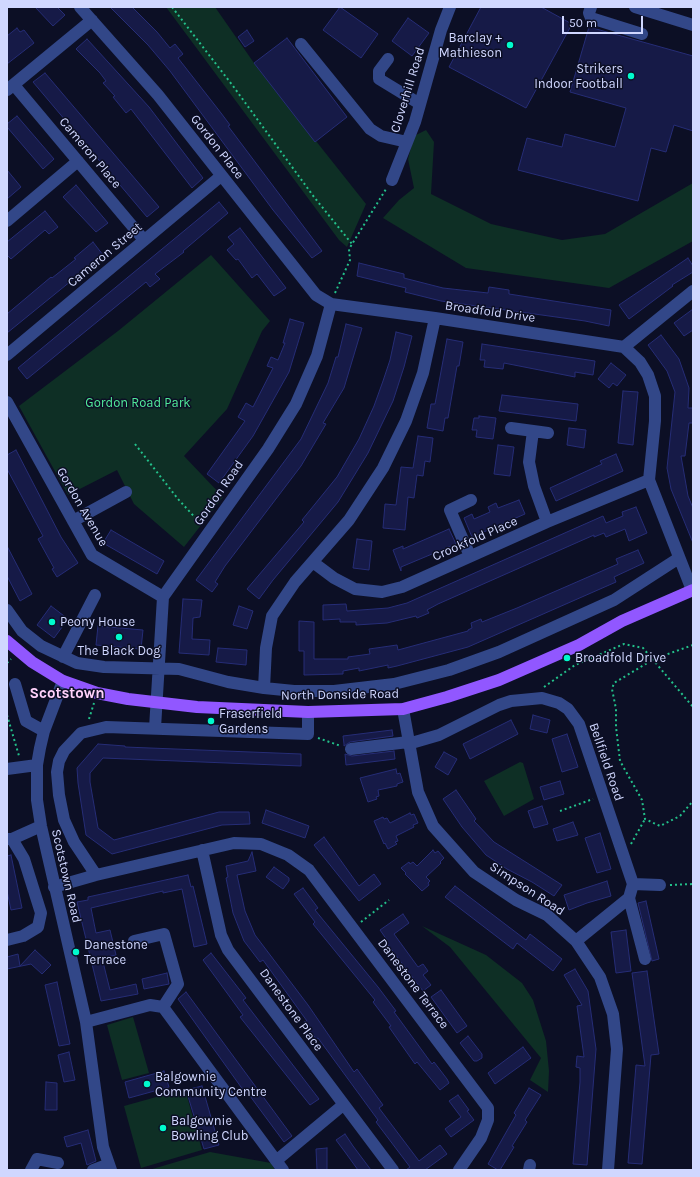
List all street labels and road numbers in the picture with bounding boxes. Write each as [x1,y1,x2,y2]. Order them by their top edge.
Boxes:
street label: Cloverhill Road [388,45,428,135]
street label: Gordon Place [187,112,247,182]
street label: Cameron Place [56,114,124,192]
street label: Cameron Street [65,219,145,291]
street label: Broadfold Drive [444,298,536,326]
street label: Gordon Road [191,457,247,529]
street label: Gordon Avenue [53,465,111,549]
street label: Crookfold Place [430,513,520,565]
street label: North Donside Road [281,686,399,704]
street label: Bellfield Road [585,721,627,803]
street label: Scotstown Road [48,828,84,924]
street label: Simpson Road [487,859,567,919]
street label: Danestone Terrace [374,936,452,1032]
street label: Danestone Place [256,966,326,1054]

